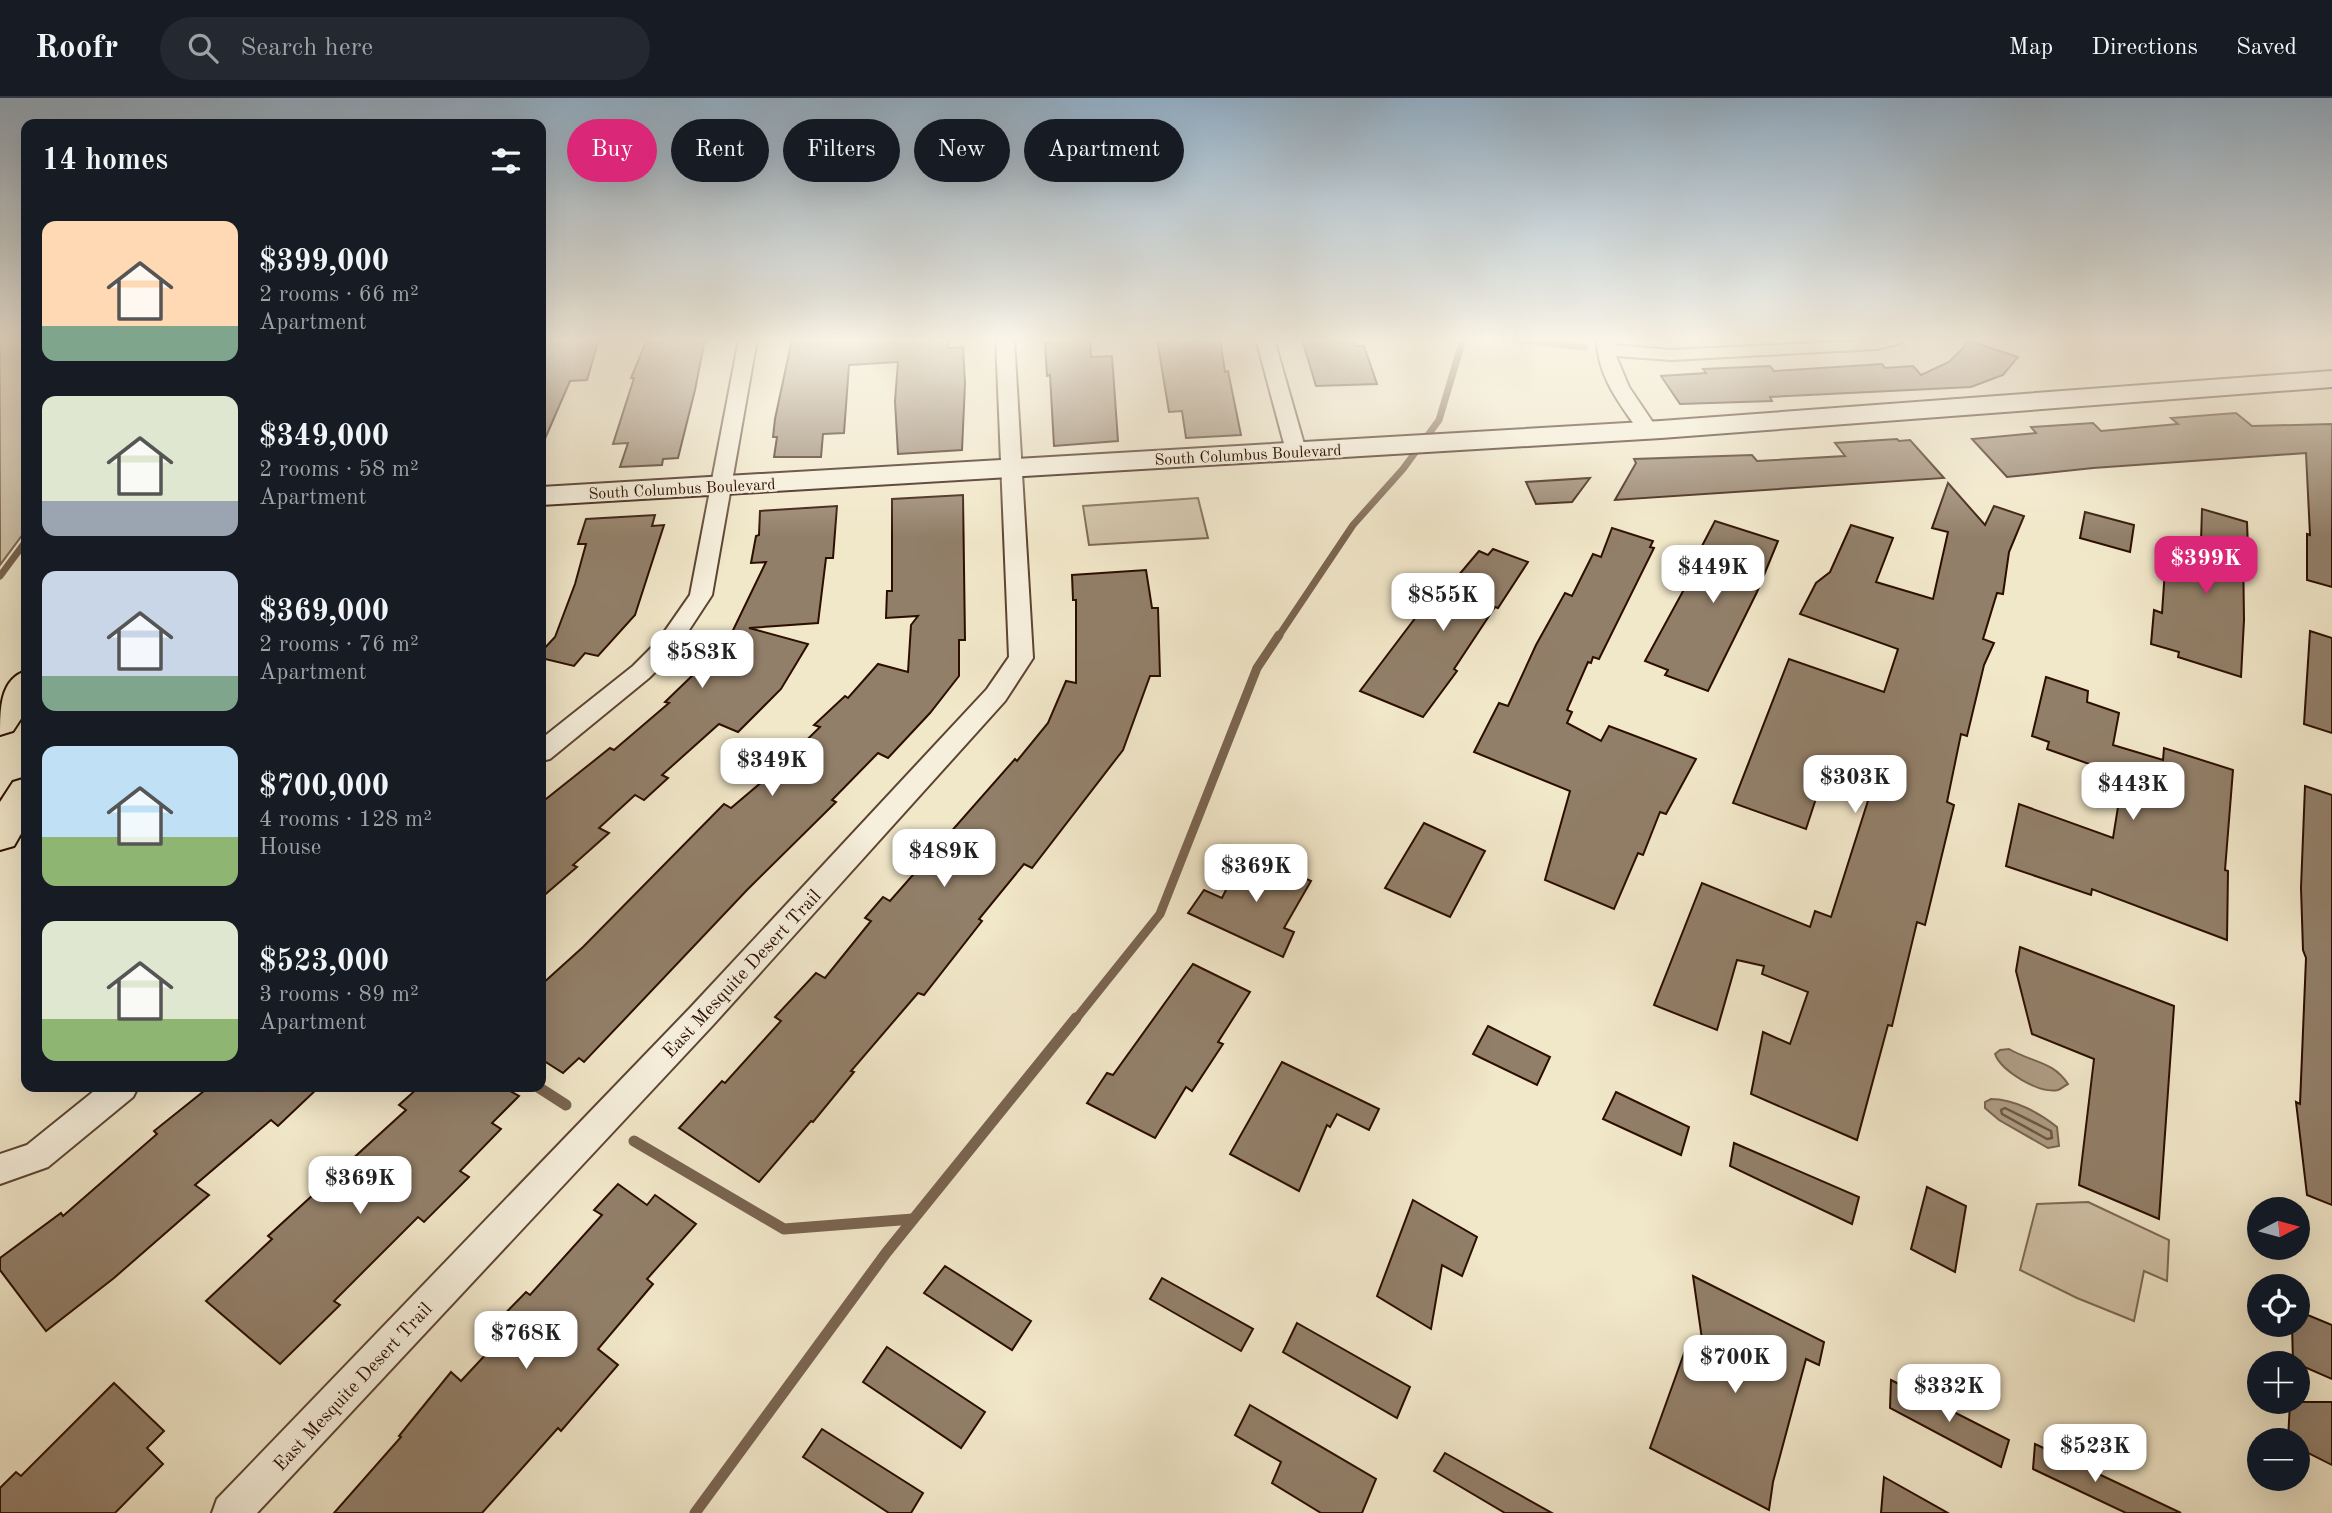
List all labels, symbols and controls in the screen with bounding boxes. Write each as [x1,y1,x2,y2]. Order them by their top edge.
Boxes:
search box [160,17,650,80]
icon: search [184,29,222,67]
text: Roofr [35,32,118,65]
text: Search here [240,35,373,61]
text: Map [2009,36,2053,60]
text: Directions [2091,36,2198,60]
text: Saved [2236,36,2297,60]
chip: Buy [567,119,657,182]
chip: Rent [671,119,769,182]
chip: Filters [783,119,900,182]
chip: New [914,119,1010,182]
chip: Apartment [1024,119,1184,182]
icon: filters [487,142,525,180]
text: 14 homes [42,146,168,176]
text: $399,000 [259,247,389,277]
icon: home [98,249,182,333]
text: 2 rooms · 66 m² [259,283,419,306]
text: Apartment [259,311,367,334]
text: $349,000 [259,422,389,452]
icon: home [98,424,182,508]
street label: South Columbus Boulevard [1154,443,1342,469]
text: 2 rooms · 58 m² [259,458,419,481]
street label: South Columbus Boulevard [588,477,776,503]
text: Apartment [259,486,367,509]
pin: $399K [2157,536,2255,596]
pin: $449K [1664,546,1762,605]
text: $399K [2170,547,2242,570]
text: $449K [1677,556,1749,579]
pin: $855K [1394,574,1492,633]
text: $855K [1407,584,1479,607]
text: $369,000 [259,597,389,627]
icon: home [98,599,182,683]
pin: $583K [653,630,751,690]
text: 2 rooms · 76 m² [259,633,419,656]
text: $583K [666,641,738,664]
text: Apartment [259,661,367,684]
pin: $349K [723,738,821,798]
text: $349K [736,749,808,772]
pin: $303K [1806,756,1904,815]
pin: $443K [2084,762,2182,822]
text: $303K [1819,766,1891,789]
text: $700,000 [259,772,389,802]
text: $443K [2097,773,2169,796]
icon: home [98,774,182,858]
text: 4 rooms · 128 m² [259,808,432,831]
pin: $489K [895,830,993,889]
text: House [259,836,321,859]
text: $489K [908,840,980,863]
pin: $369K [1207,844,1305,904]
text: $369K [1220,855,1292,878]
street label: East Mesquite Desert Trail [660,887,826,1063]
text: $523,000 [259,947,389,977]
icon: home [98,949,182,1033]
text: 3 rooms · 89 m² [259,983,419,1006]
text: Apartment [259,1011,367,1034]
pin: $369K [311,1156,409,1216]
text: $369K [324,1167,396,1190]
north arrow [2247,1197,2310,1260]
map controls [2247,1197,2310,1491]
button: locate [2247,1274,2310,1337]
street label: East Mesquite Desert Trail [271,1300,437,1476]
pin: $768K [477,1312,575,1371]
text: $768K [490,1322,562,1345]
pin: $700K [1686,1336,1784,1395]
text: $700K [1699,1346,1771,1369]
button: + [2247,1351,2310,1414]
pin: $332K [1900,1364,1998,1424]
text: $332K [1913,1375,1985,1398]
pin: $523K [2046,1424,2144,1484]
button: − [2247,1428,2310,1491]
text: $523K [2059,1435,2131,1458]

